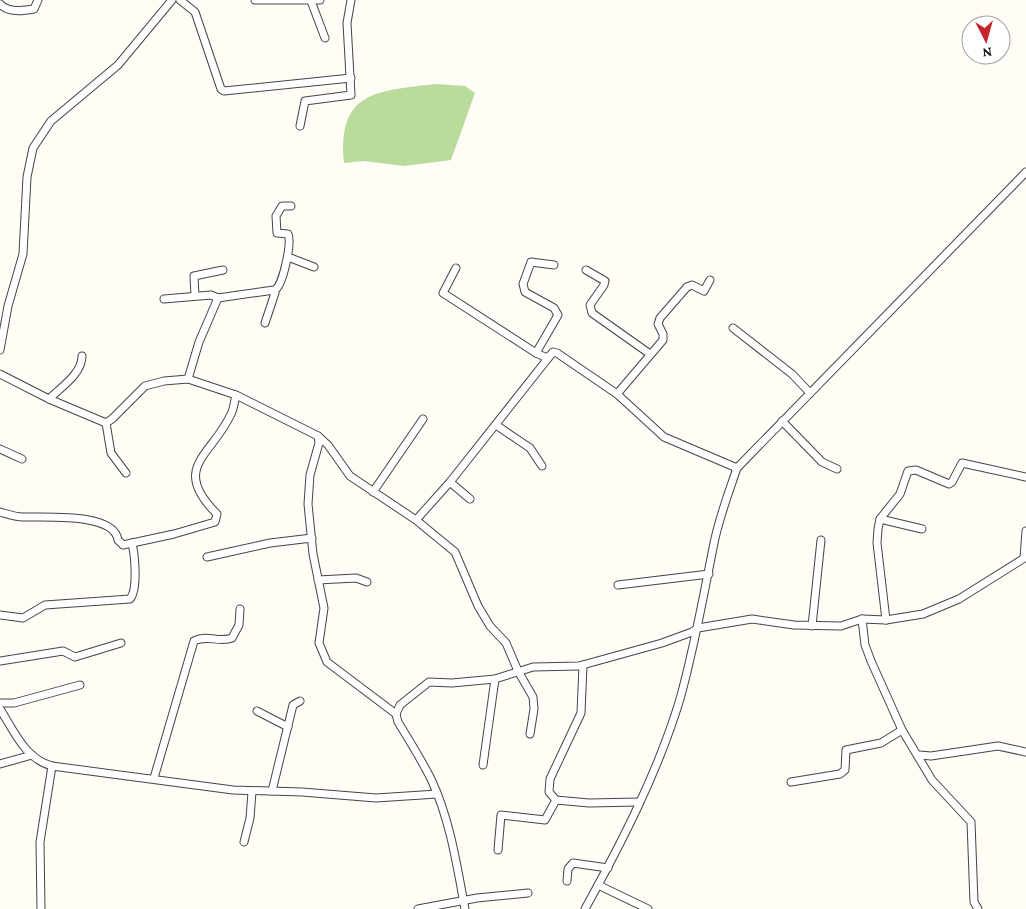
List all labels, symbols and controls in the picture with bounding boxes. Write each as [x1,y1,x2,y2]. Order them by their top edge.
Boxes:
north arrow [961,15,1011,65]
text: N [981,44,993,61]

